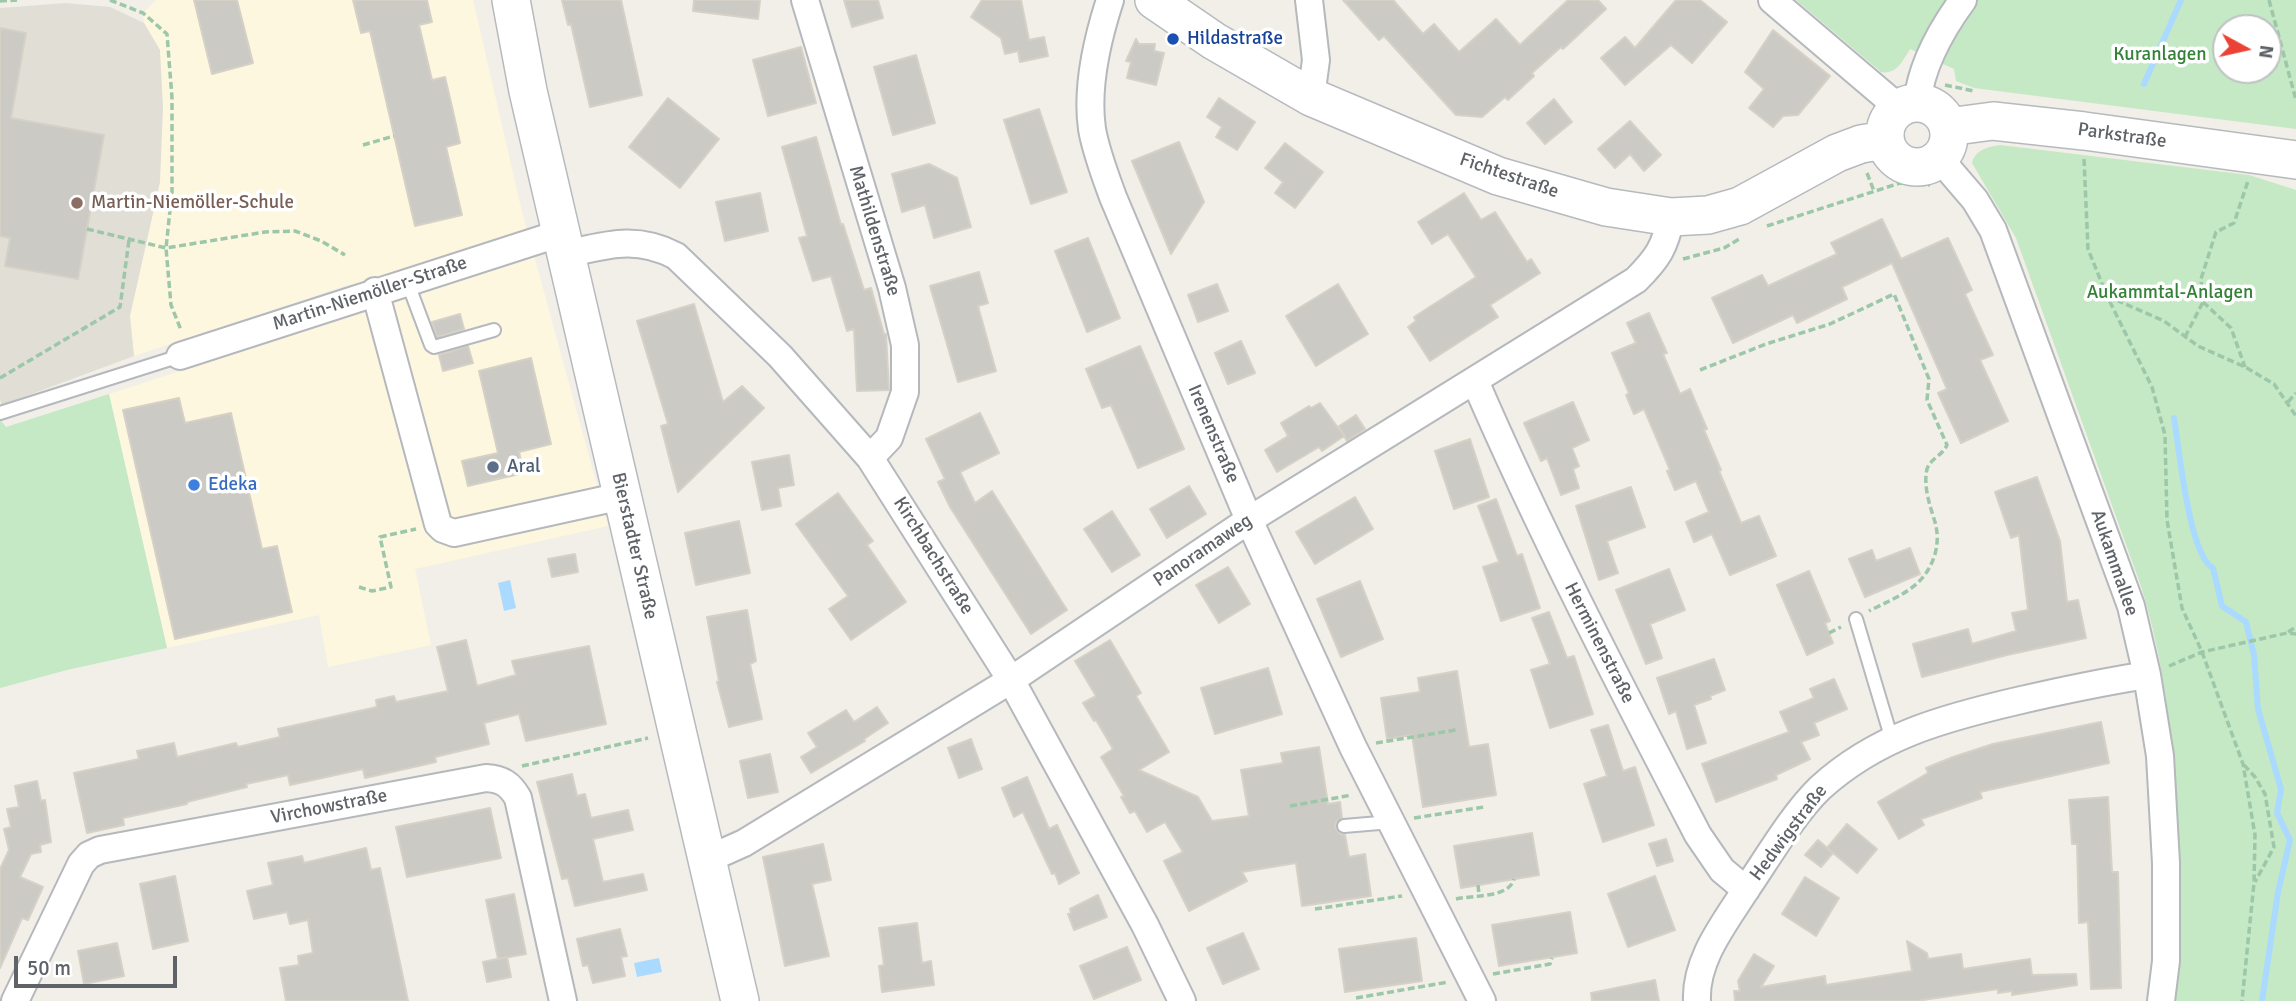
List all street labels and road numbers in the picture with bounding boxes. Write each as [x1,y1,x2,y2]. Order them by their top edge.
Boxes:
street label: Parkstraße [2076,118,2168,154]
street label: Fichtestraße [1456,148,1562,204]
street label: Mathildenstraße [843,163,905,299]
street label: Martin-Niemöller-Straße [270,252,470,336]
street label: Irenenstraße [1182,381,1244,487]
street label: Bierstadter Straße [606,470,662,622]
street label: Kirchbachstraße [888,493,978,619]
street label: Aukammallee [2085,507,2143,619]
street label: Panoramaweg [1149,510,1257,592]
street label: Herminenstraße [1559,579,1639,707]
street label: Hedwigstraße [1745,780,1833,886]
street label: Virchowstraße [269,785,389,829]

